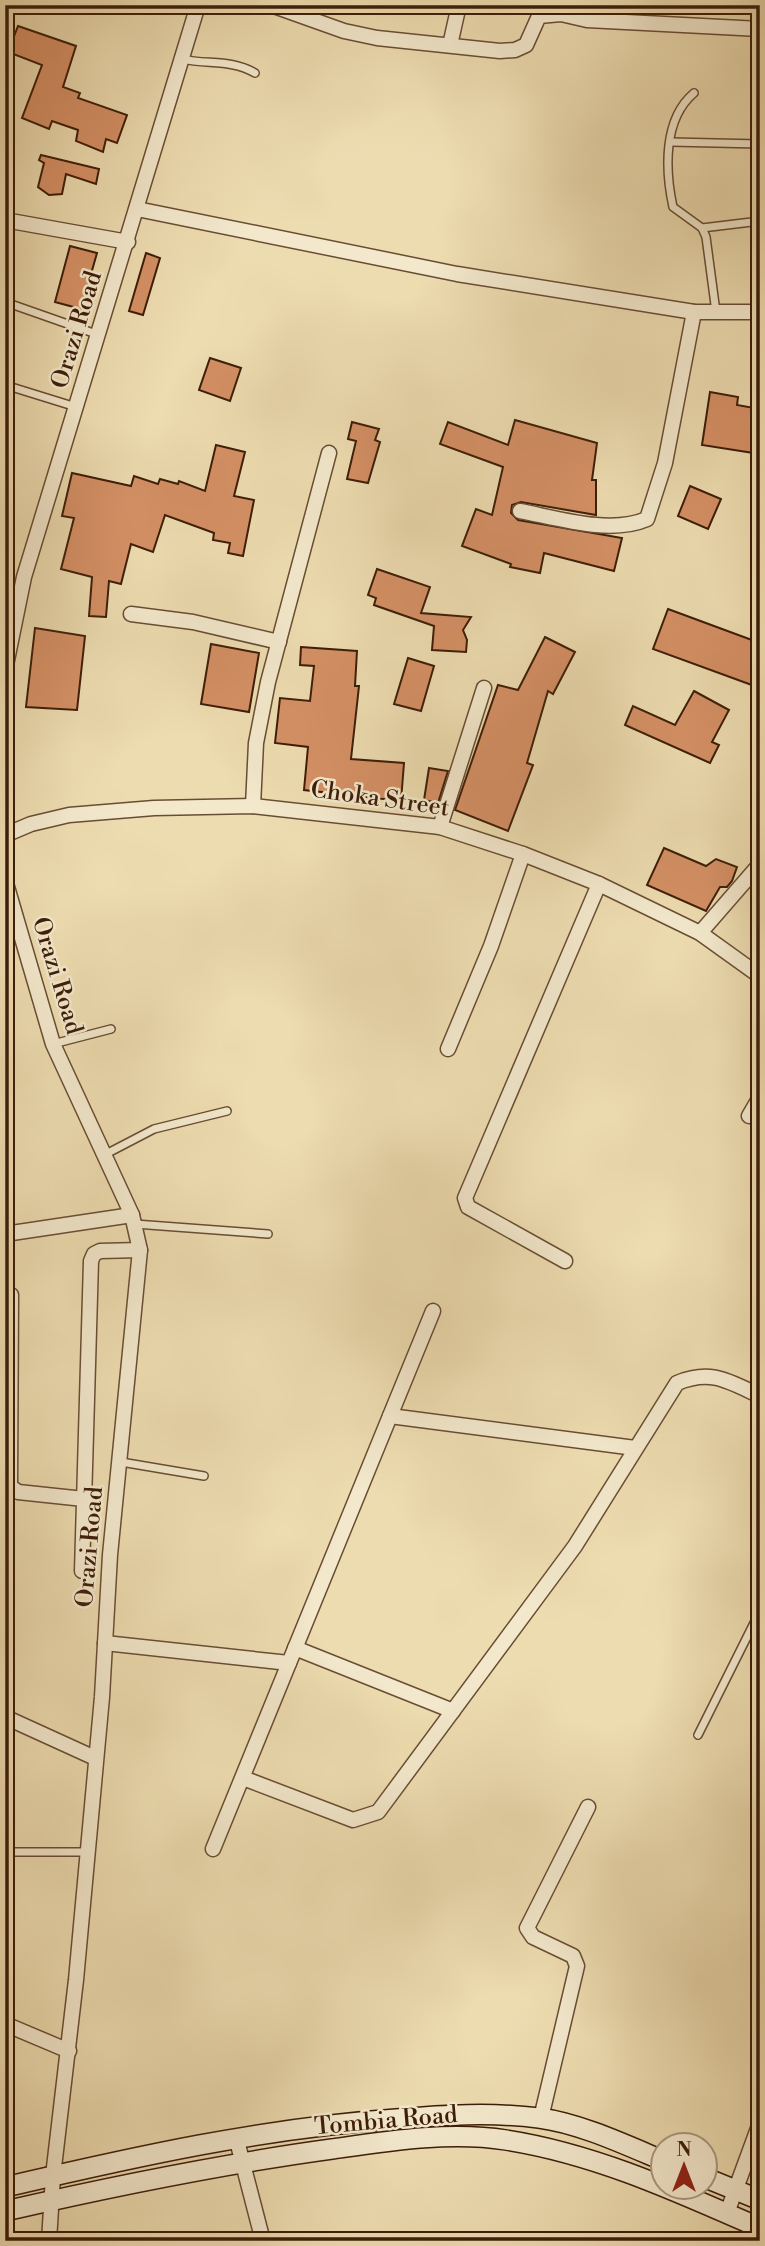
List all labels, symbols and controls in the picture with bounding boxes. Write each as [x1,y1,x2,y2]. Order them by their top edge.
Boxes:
street label: Orazi Road [45,267,109,392]
street label: Choka Street [309,774,452,824]
street label: Orazi Road [25,914,89,1039]
street label: Orazi Road [70,1485,110,1609]
street label: Tombia Road [313,2100,459,2142]
north arrow [650,2130,720,2200]
text: N [676,2138,692,2162]

